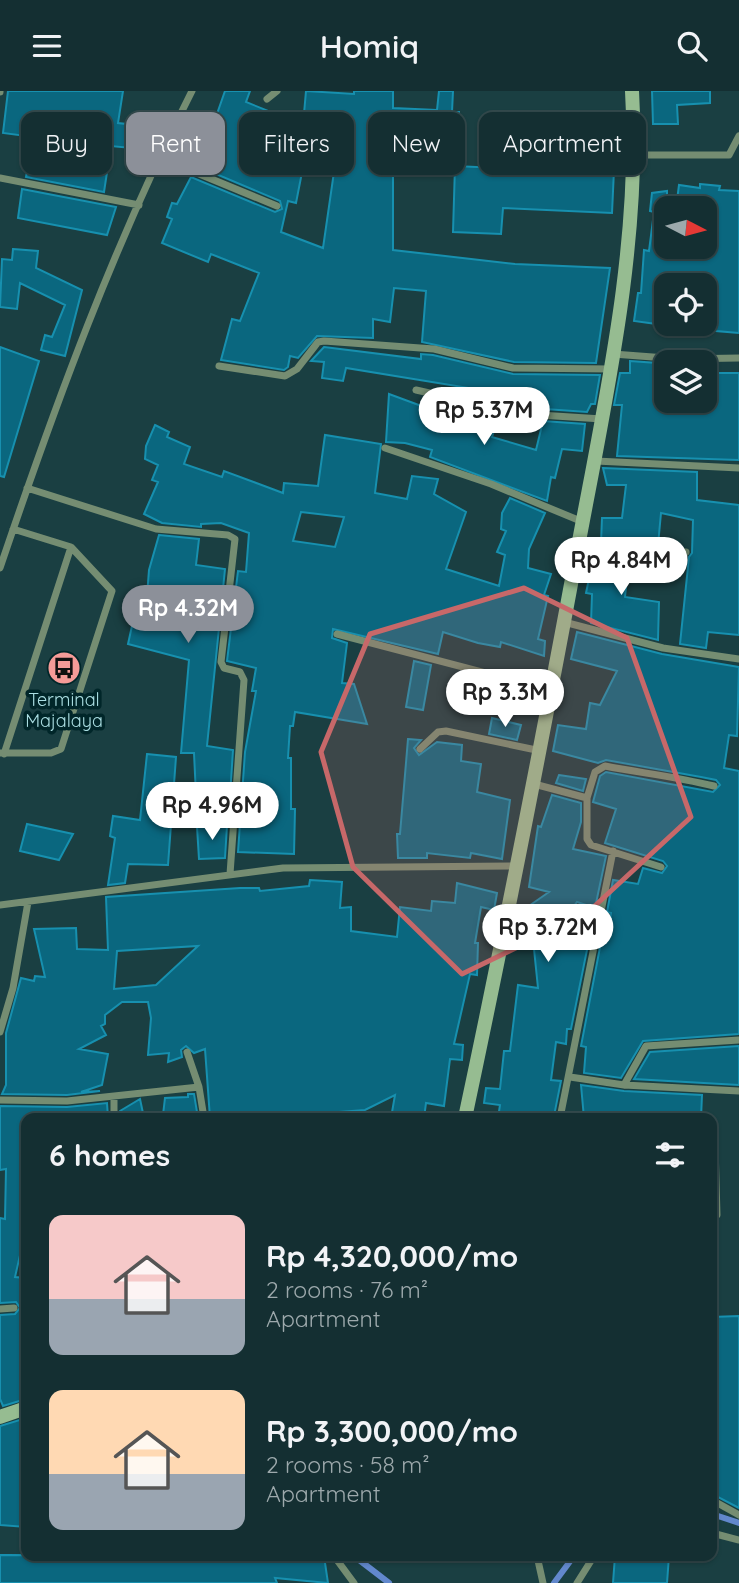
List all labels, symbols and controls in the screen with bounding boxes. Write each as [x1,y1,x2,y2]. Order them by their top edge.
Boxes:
text: Homiq [320,26,419,66]
icon: menu [28,27,66,65]
icon: search [673,27,711,65]
chip: Buy [21,112,112,175]
chip: Rent [126,112,225,175]
chip: Filters [239,112,354,175]
chip: New [368,112,465,175]
chip: Apartment [479,112,646,175]
north arrow [654,196,718,259]
map controls [654,196,717,413]
button: locate [654,273,717,336]
button: layers [654,350,717,413]
pin: Rp 5.37M [412,387,556,447]
text: Rp 5.37M [435,395,533,424]
pin: Rp 4.84M [549,538,693,597]
text: Rp 4.84M [571,545,671,574]
pin: Rp 4.32M [116,585,260,645]
text: Rp 4.32M [138,593,238,622]
bus stop icon: Terminal Majalaya [45,649,83,687]
pin: Rp 3.3M [440,669,570,729]
text: Rp 3.3M [462,677,548,706]
place label: Terminal Majalaya [25,688,103,732]
pin: Rp 4.96M [140,783,284,842]
text: Rp 4.96M [162,790,262,819]
pin: Rp 3.72M [476,905,620,964]
text: Rp 3.72M [498,912,598,941]
text: 6 homes [49,1136,170,1174]
icon: filters [651,1136,689,1174]
text: Rp 4,320,000/mo [266,1237,518,1275]
icon: home [105,1243,189,1327]
text: 2 rooms · 76 m² [266,1275,428,1304]
text: Apartment [266,1304,380,1333]
text: Rp 3,300,000/mo [266,1412,518,1450]
icon: home [105,1418,189,1502]
text: 2 rooms · 58 m² [266,1450,429,1479]
text: Apartment [266,1479,380,1508]

